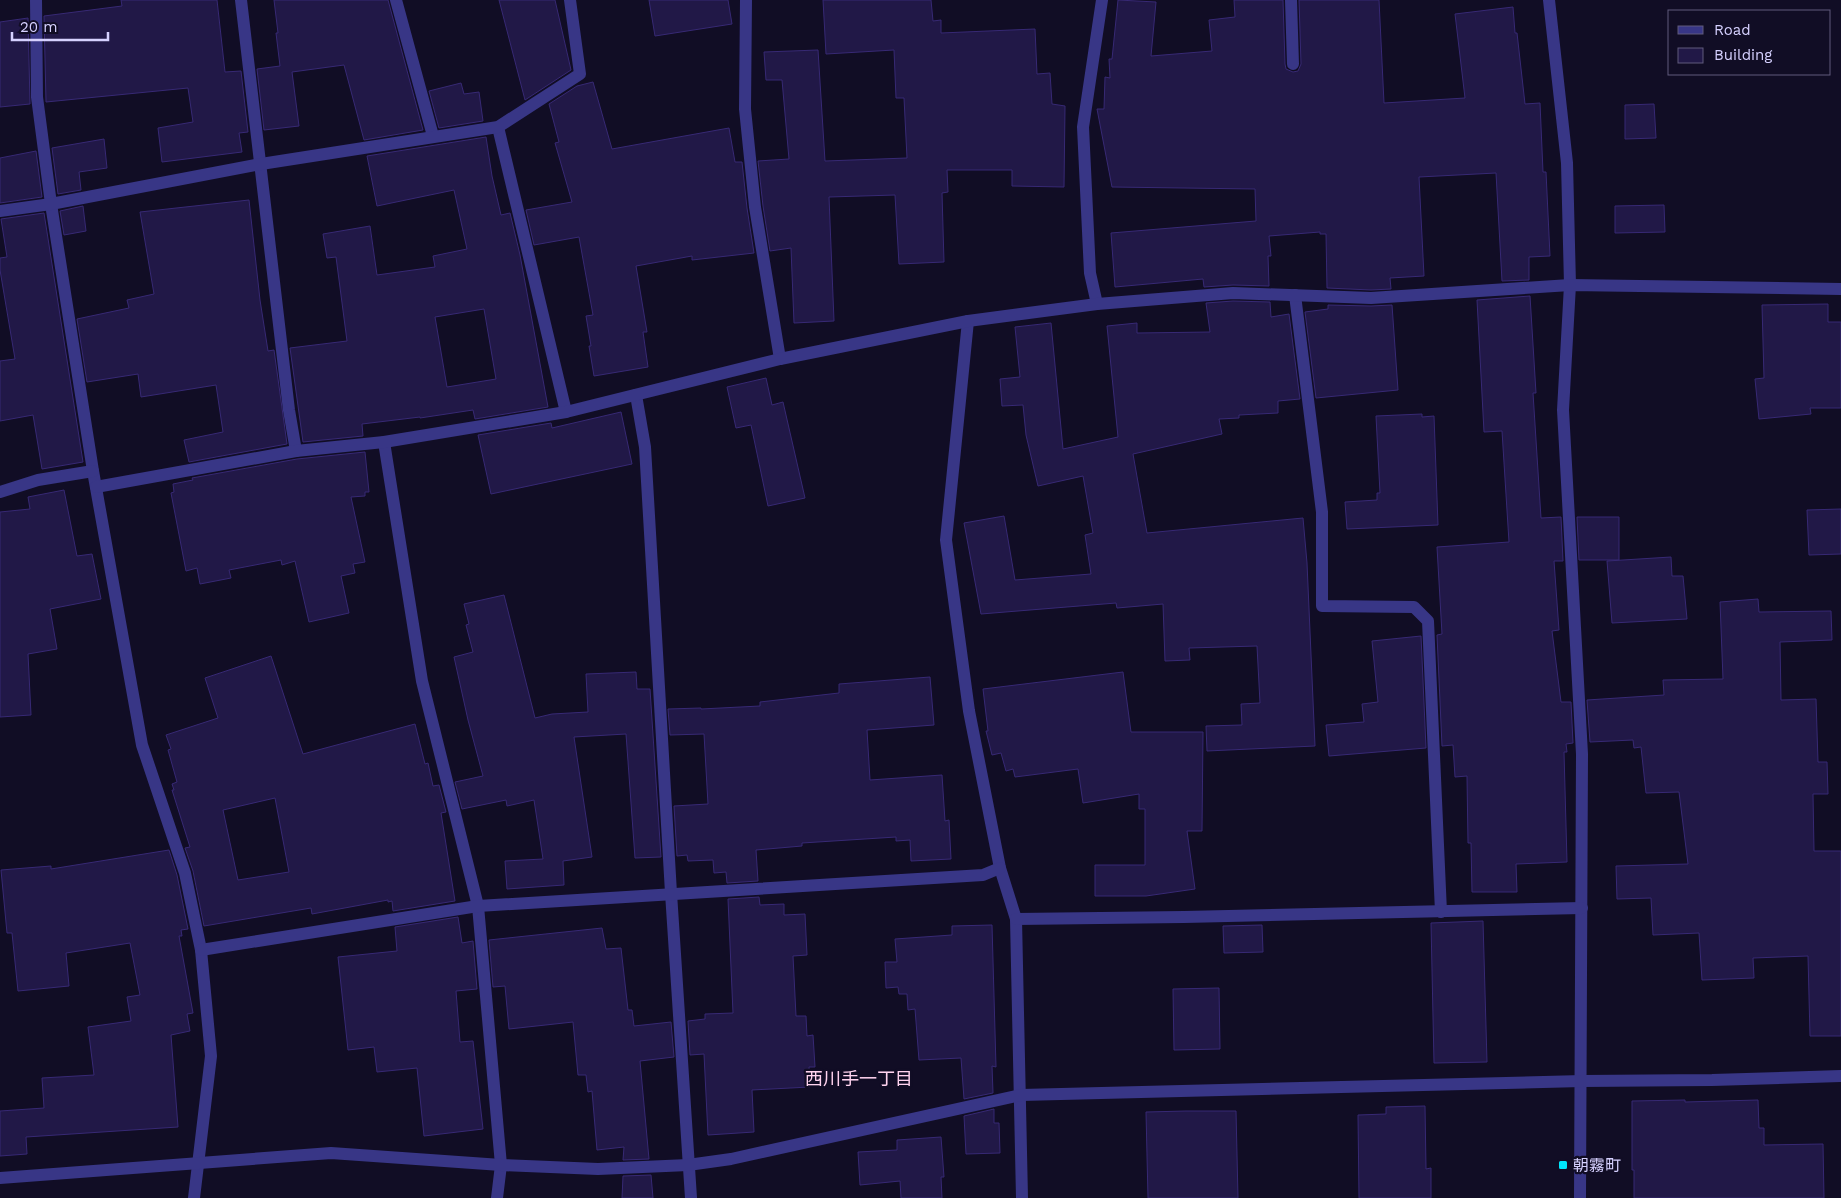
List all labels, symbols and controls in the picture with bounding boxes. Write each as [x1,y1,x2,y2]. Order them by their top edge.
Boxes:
scale bar [12,10,109,42]
legend [1668,10,1831,75]
text: 20 m [20,18,58,36]
text: Road [1714,21,1751,39]
text: Building [1714,46,1772,64]
district label: 西川手一丁目 [805,1068,913,1089]
place label: 朝霧町 [1573,1156,1621,1175]
marker: 朝霧町 [1557,1159,1569,1171]

